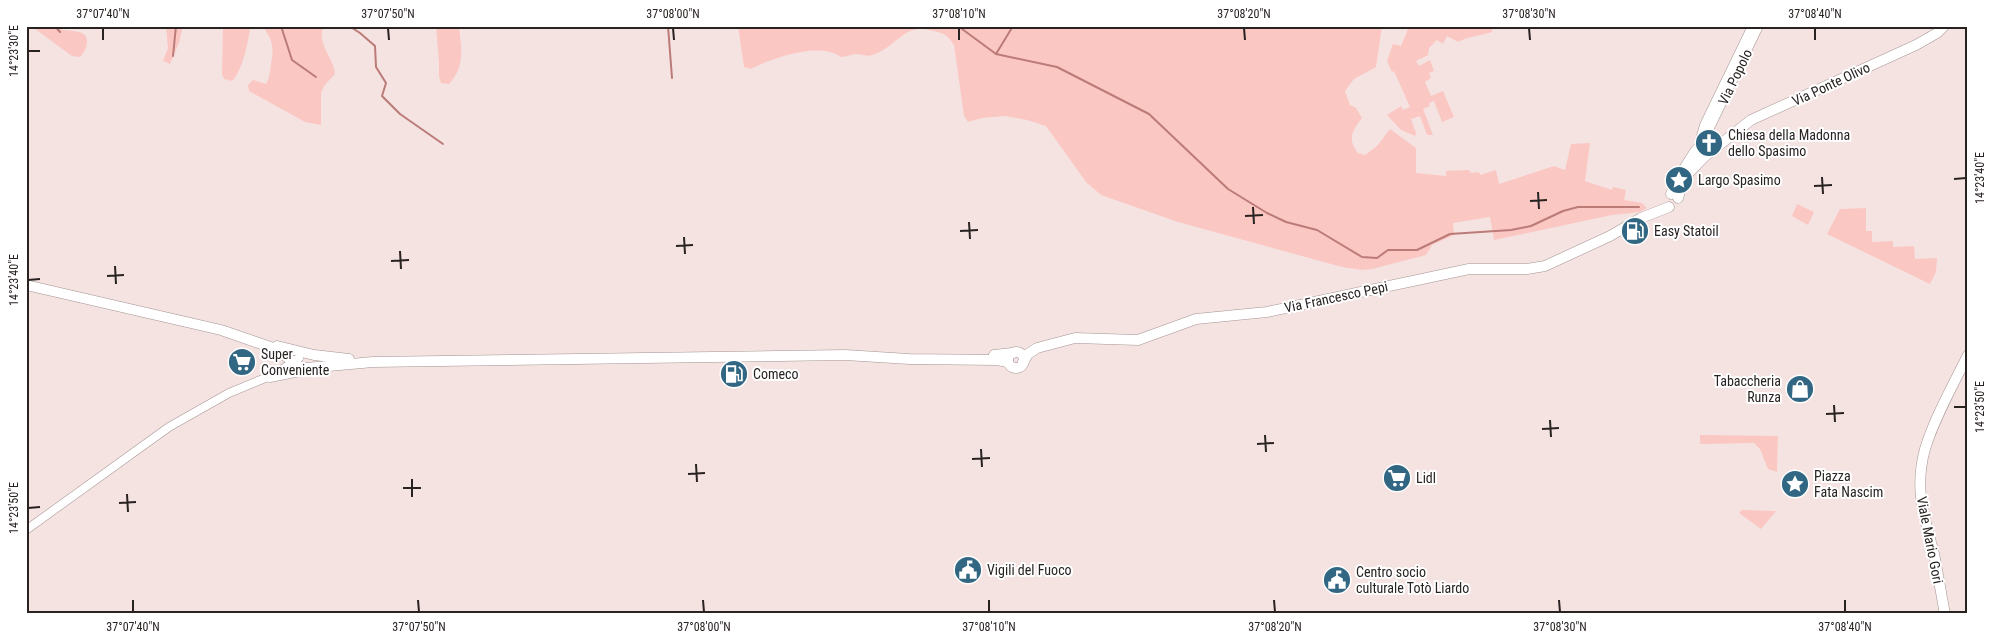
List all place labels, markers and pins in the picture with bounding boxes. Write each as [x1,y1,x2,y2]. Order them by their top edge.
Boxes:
place label: Chiesa della Madonna dello Spasimo [1728,127,1850,159]
church icon: Chiesa della Madonna dello Spasimo [1694,128,1724,158]
place icon: Largo Spasimo [1664,165,1694,195]
place label: Largo Spasimo [1698,172,1781,188]
fuel station icon: Easy Statoil [1620,216,1650,246]
place label: Easy Statoil [1654,223,1719,239]
place label: Super Conveniente [261,346,330,378]
supermarket icon: Super Conveniente [227,347,257,377]
fuel station icon: Comeco [719,359,749,389]
place label: Comeco [753,366,799,382]
place label: Tabaccheria Runza [1714,373,1781,405]
shop icon: Tabaccheria Runza [1785,374,1815,404]
supermarket icon: Lidl [1382,463,1412,493]
place label: Piazza Fata Nascim [1814,468,1883,500]
place icon: Piazza Fata Nascim [1780,469,1810,499]
place label: Lidl [1416,470,1436,486]
public building icon: Vigili del Fuoco [953,555,983,585]
place label: Vigili del Fuoco [987,562,1072,578]
place label: Centro socio culturale Totò Liardo [1356,564,1469,596]
public building icon: Centro socio culturale Totò Liardo [1322,565,1352,595]

